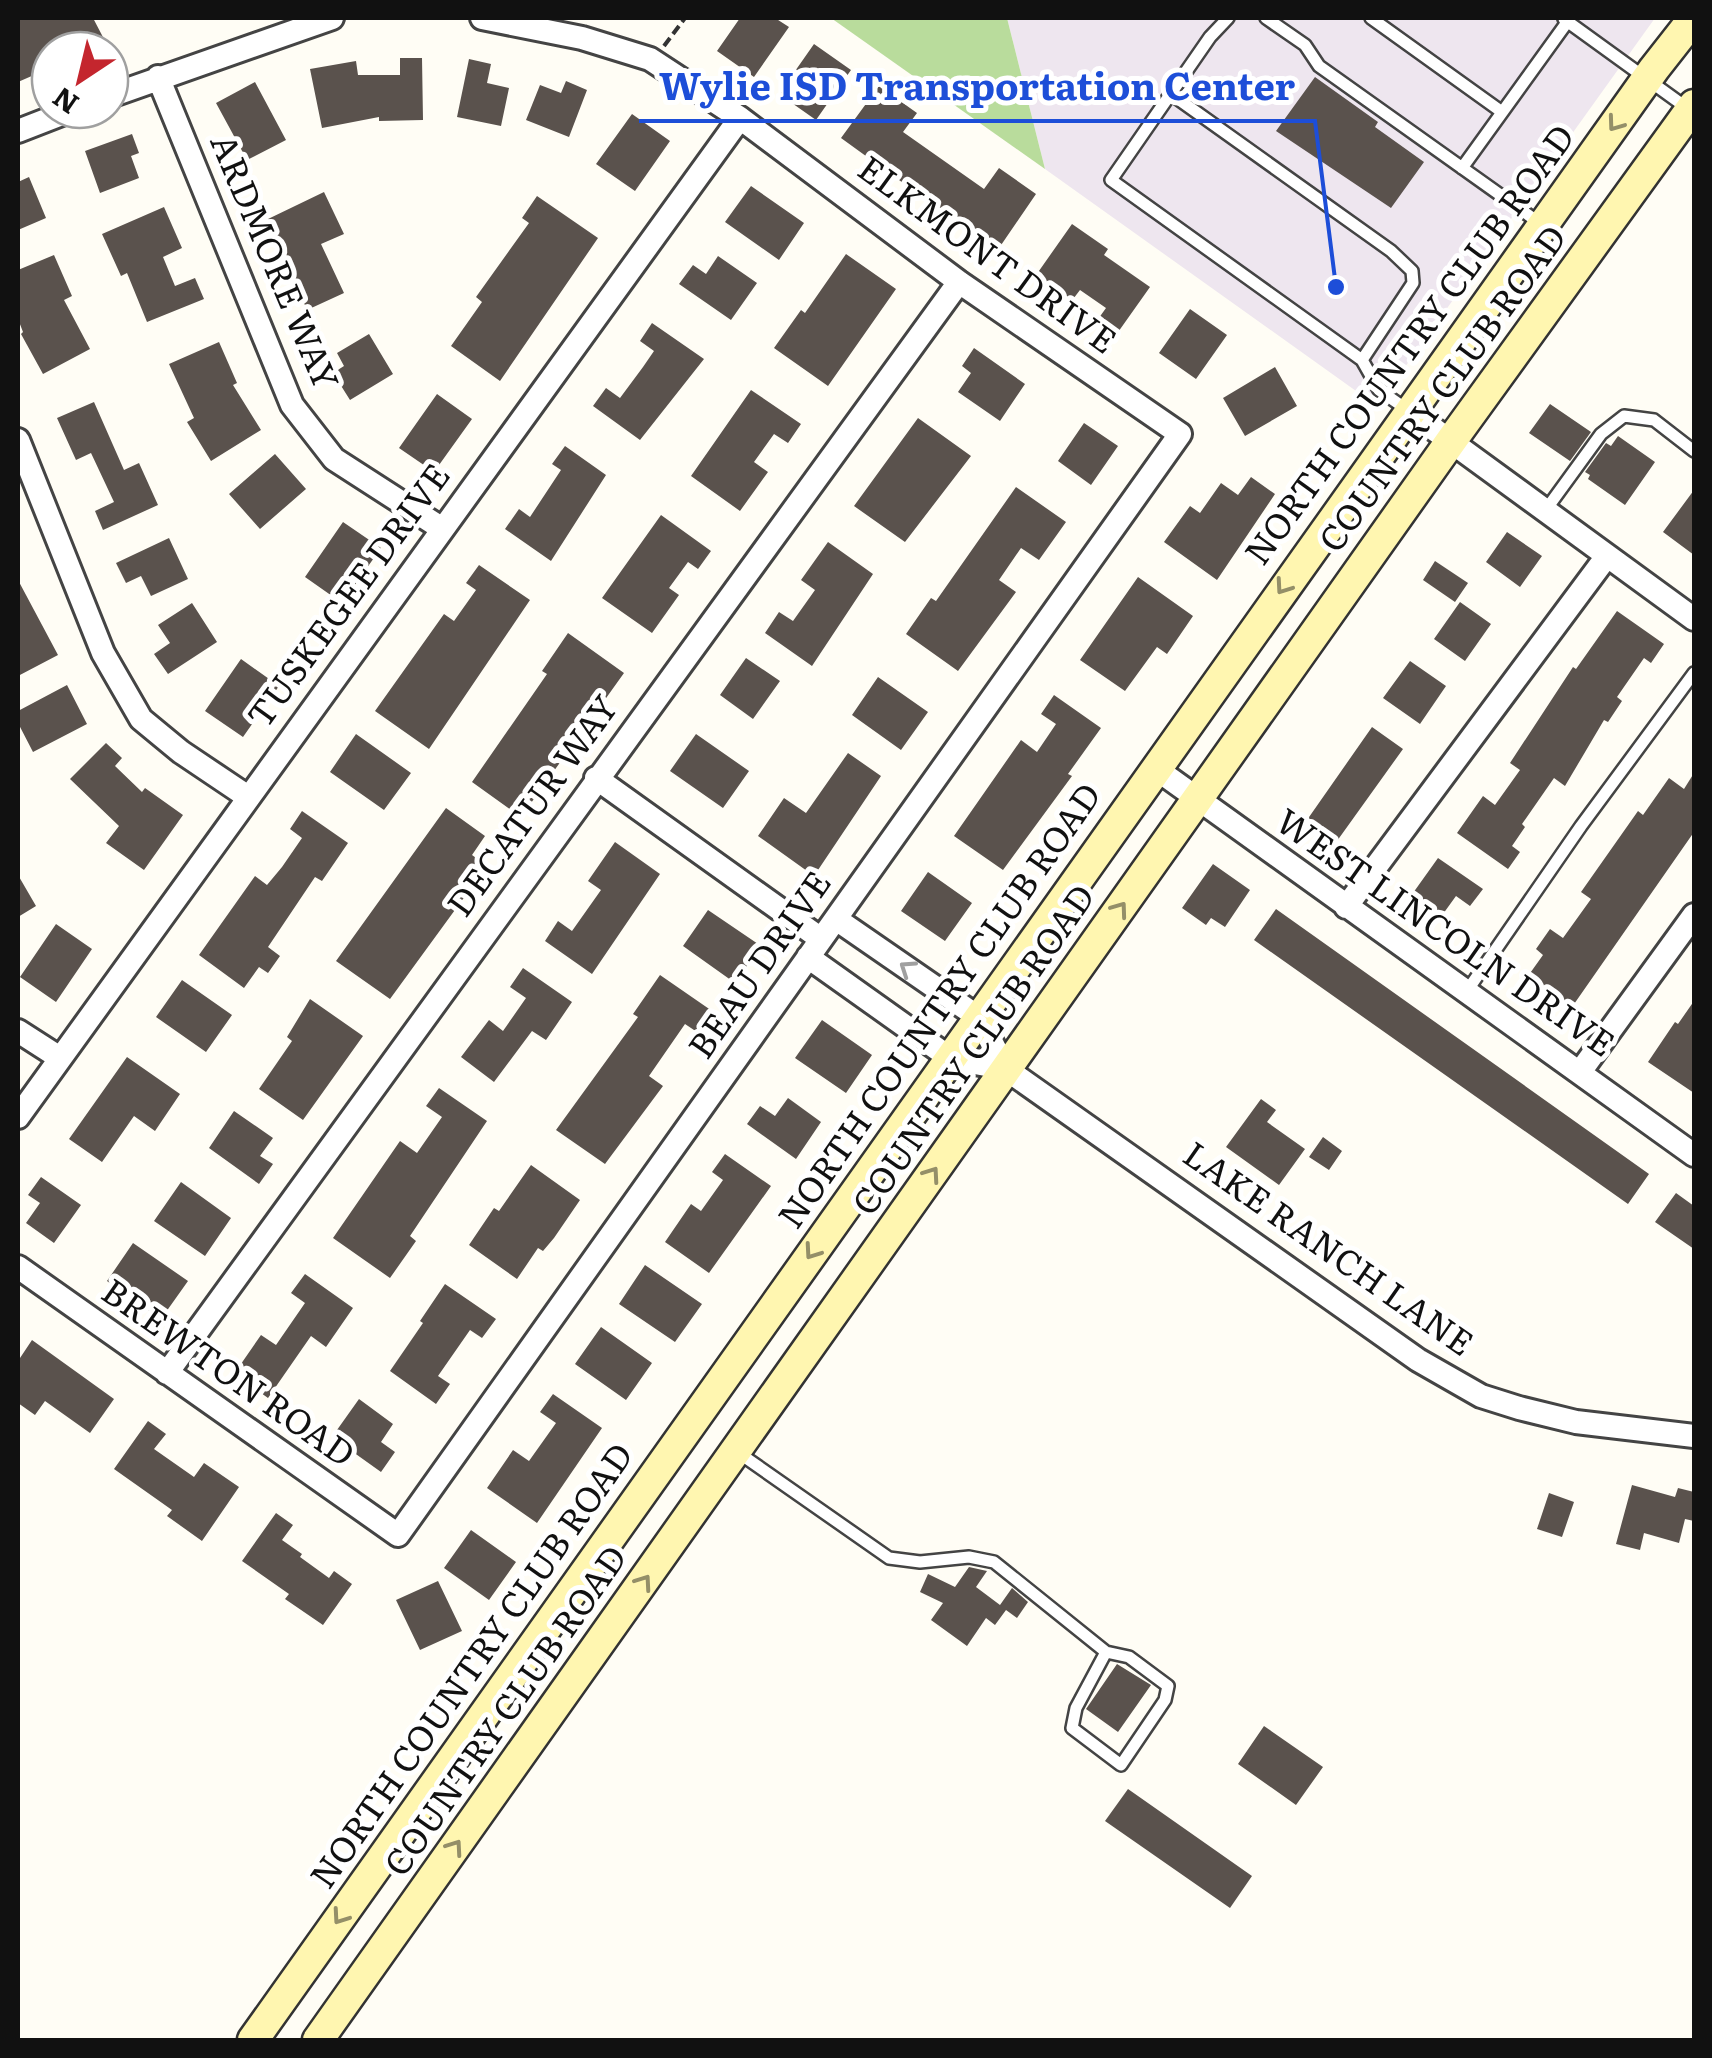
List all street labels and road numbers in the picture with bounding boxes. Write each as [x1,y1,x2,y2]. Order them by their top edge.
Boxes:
street label: NORTH COUNTRY CLUB ROAD [1236,117,1584,573]
street label: ARDMORE WAY [199,124,354,397]
street label: ELKMONT DRIVE [849,141,1129,364]
street label: COUNTRY CLUB ROAD [1310,218,1576,560]
street label: TUSKEGEE DRIVE [233,451,460,737]
street label: DECATUR WAY [432,683,629,926]
street label: NORTH COUNTRY CLUB ROAD [770,775,1110,1237]
street label: WEST LINCOLN DRIVE [1267,794,1627,1067]
street label: BEAU DRIVE [673,859,842,1068]
street label: COUNTRY CLUB ROAD [844,877,1104,1223]
street label: LAKE RANCH LANE [1174,1127,1486,1367]
street label: BREWTON ROAD [92,1264,367,1478]
street label: NORTH COUNTRY CLUB ROAD [302,1435,642,1897]
street label: COUNTRY CLUB ROAD [376,1538,636,1884]

